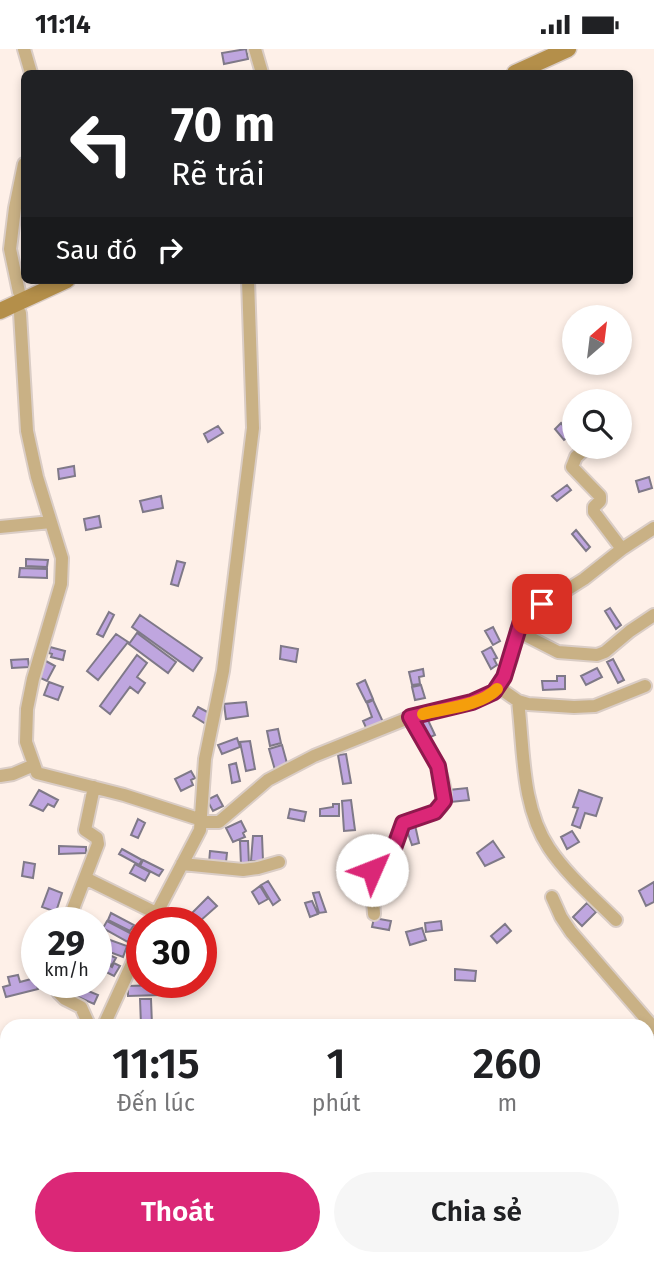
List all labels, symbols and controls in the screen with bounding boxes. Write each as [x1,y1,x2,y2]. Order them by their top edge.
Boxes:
text: 11:14 [35,9,91,40]
text: 70 m [171,95,275,154]
icon: left [56,98,147,189]
text: Rẽ trái [171,155,265,193]
icon: right [151,231,189,269]
text: Sau đó [56,235,137,266]
north arrow [562,305,632,375]
map controls [562,305,632,459]
button: search [562,389,632,459]
pin [512,574,572,634]
icon: arrive [523,585,561,623]
position arrow [335,833,409,907]
speed limit sign: 30 [126,907,217,998]
text: 29 [48,922,85,964]
text: km/h [44,959,89,981]
text: 11:15 [112,1039,200,1089]
text: 1 [327,1039,346,1089]
text: 260 [473,1039,542,1089]
text: Đến lúc [117,1089,195,1117]
text: phút [312,1089,361,1117]
text: m [497,1089,517,1117]
button: Thoát [35,1172,320,1252]
button: Chia sẻ [334,1172,619,1252]

